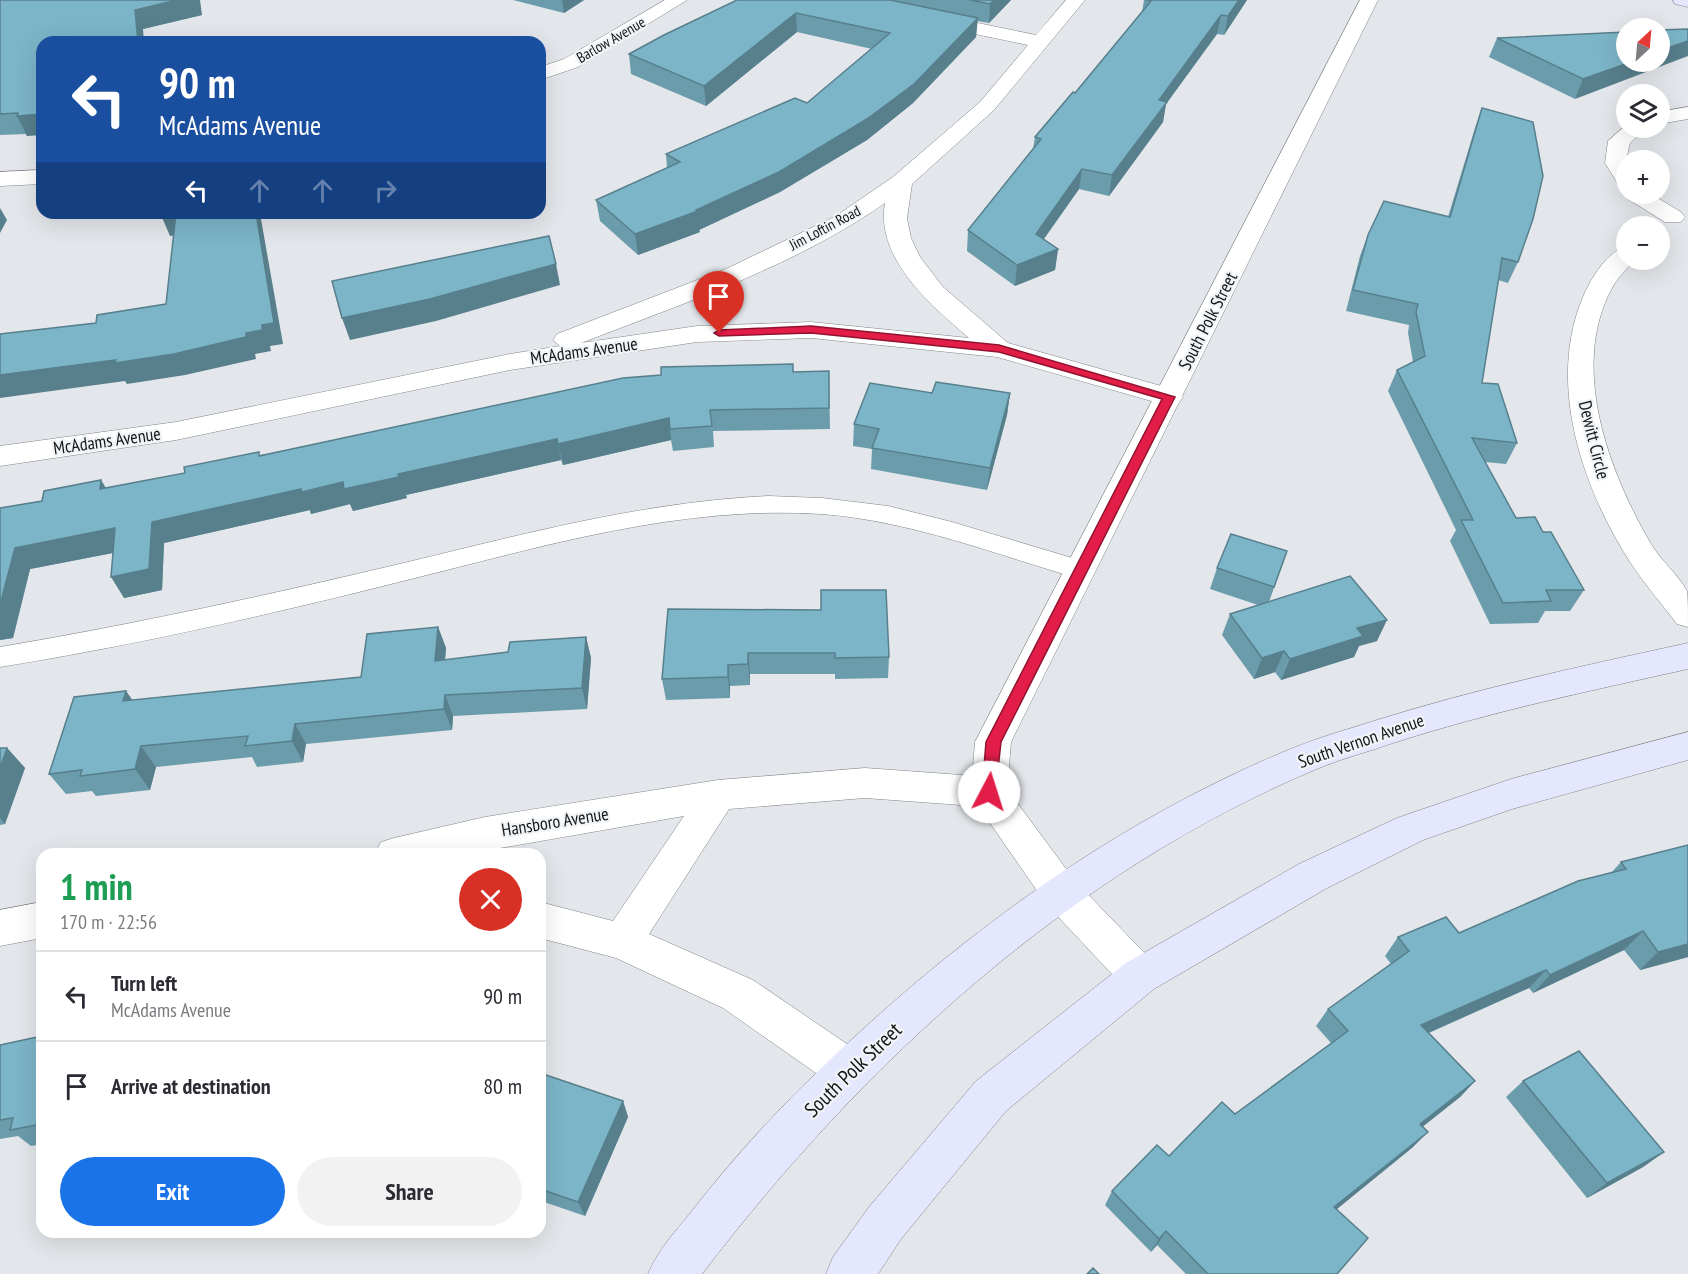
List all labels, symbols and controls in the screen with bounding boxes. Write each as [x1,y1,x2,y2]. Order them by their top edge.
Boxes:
street label: Barlow Avenue [573,12,649,67]
north arrow [1616,18,1670,72]
map controls [1616,18,1670,270]
text: 90 m [159,55,236,110]
icon: left [60,60,138,138]
button: layers [1616,84,1670,138]
text: McAdams Avenue [159,108,321,142]
button: + [1616,150,1670,204]
icon: left [180,174,213,207]
icon: ahead [243,174,276,207]
icon: ahead [306,174,339,207]
icon: right [369,174,402,207]
street label: Jim Loftin Road [785,201,864,255]
button: − [1616,216,1670,270]
street label: South Polk Street [1173,268,1242,374]
pin [693,271,744,333]
icon: arrive [702,280,735,313]
street label: McAdams Avenue [529,332,639,369]
street label: Dewitt Circle [1574,398,1615,482]
street label: McAdams Avenue [52,422,162,459]
street label: South Vernon Avenue [1295,708,1427,773]
position arrow [957,760,1021,824]
street label: Hansboro Avenue [500,802,610,841]
text: 1 min [60,863,133,910]
button: close [459,868,522,931]
text: 170 m · 22:56 [60,909,157,935]
text: Turn left [111,969,177,997]
icon: left [60,980,93,1013]
text: 90 m [483,982,522,1010]
text: McAdams Avenue [111,997,231,1023]
street label: South Polk Street [798,1016,907,1123]
icon: arrive [60,1070,93,1103]
text: Arrive at destination [111,1072,271,1100]
text: 80 m [483,1072,522,1100]
button: Exit [60,1157,285,1226]
button: Share [297,1157,522,1226]

